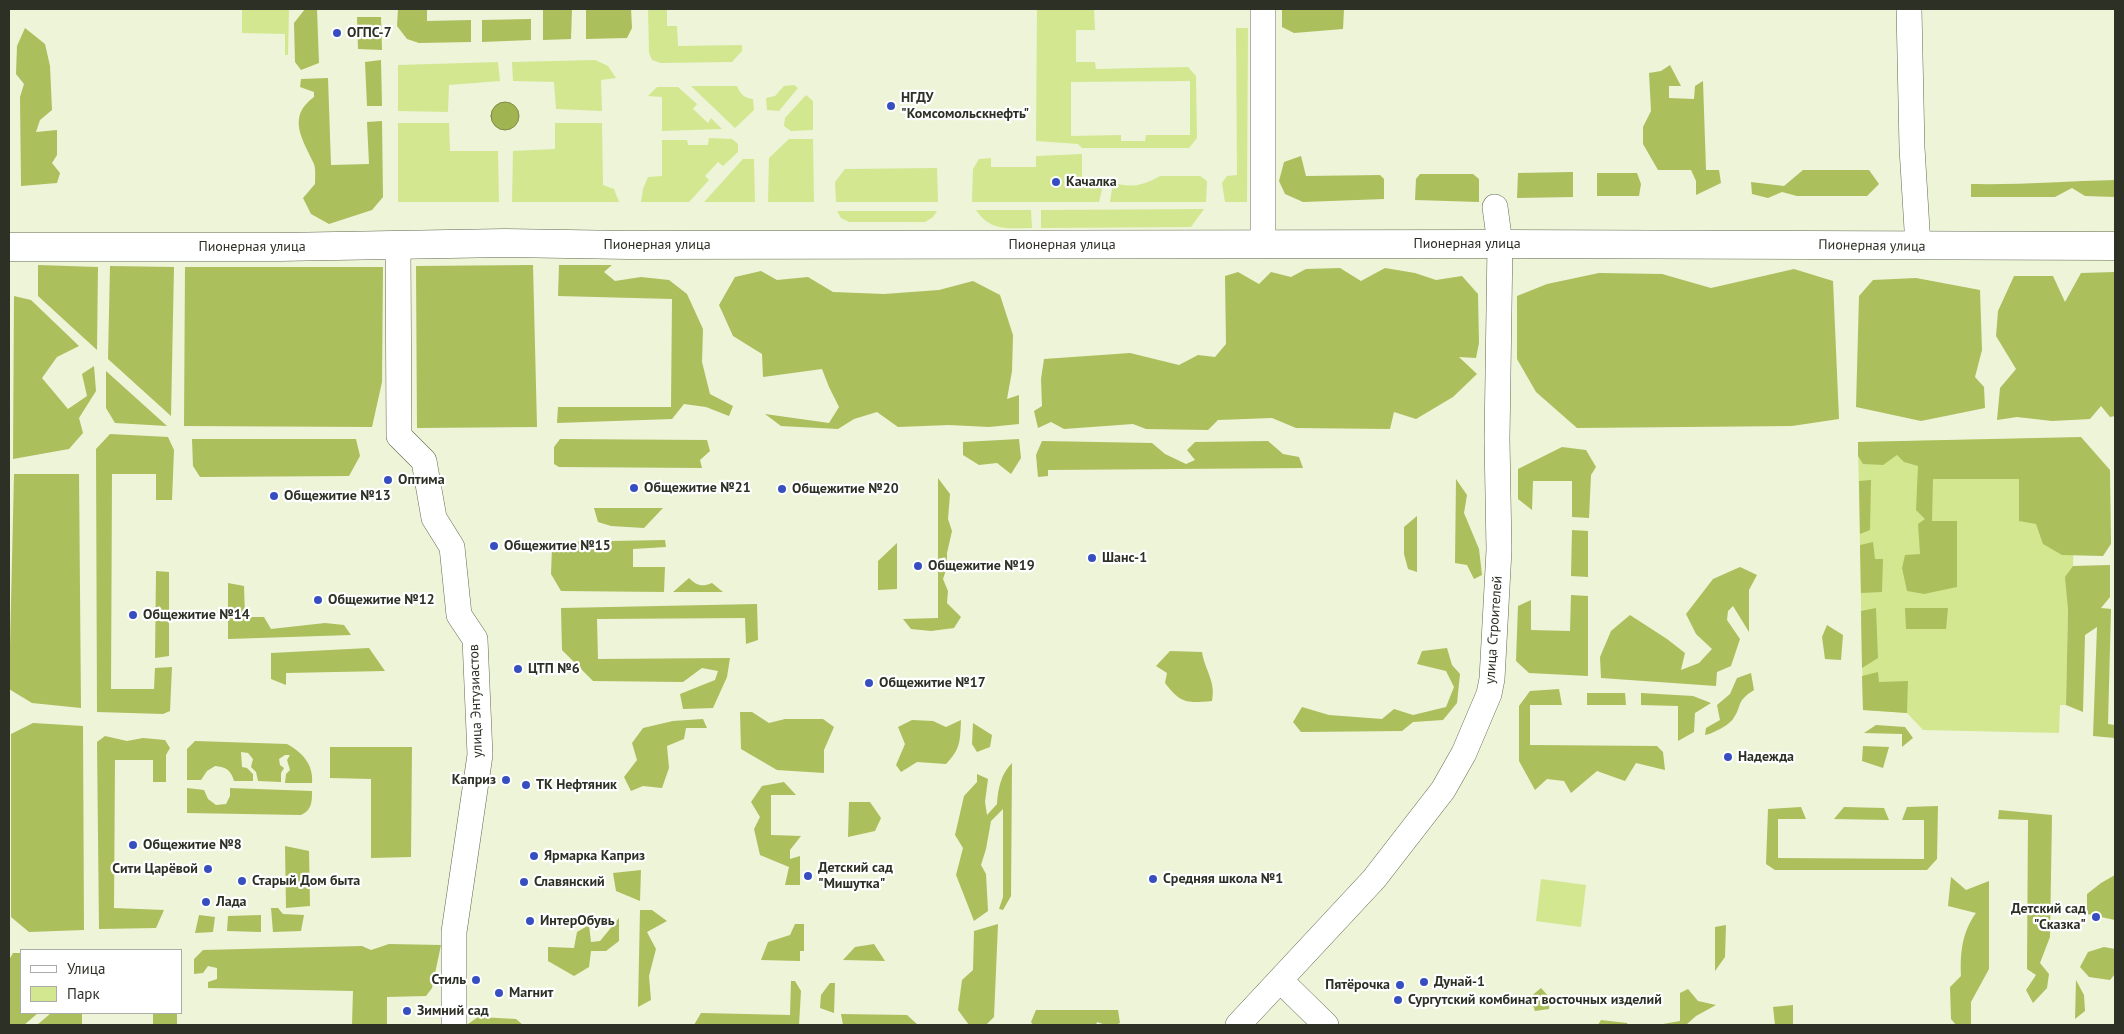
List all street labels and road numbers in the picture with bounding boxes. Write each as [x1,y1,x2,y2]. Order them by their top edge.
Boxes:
street label: Пионерная улица [1413,236,1521,252]
street label: Пионерная улица [603,237,711,253]
street label: Пионерная улица [1008,237,1116,253]
street label: Пионерная улица [1818,237,1926,255]
street label: Пионерная улица [198,239,306,255]
street label: улица Строителей [1482,575,1506,685]
street label: улица Энтузиастов [466,644,486,758]

